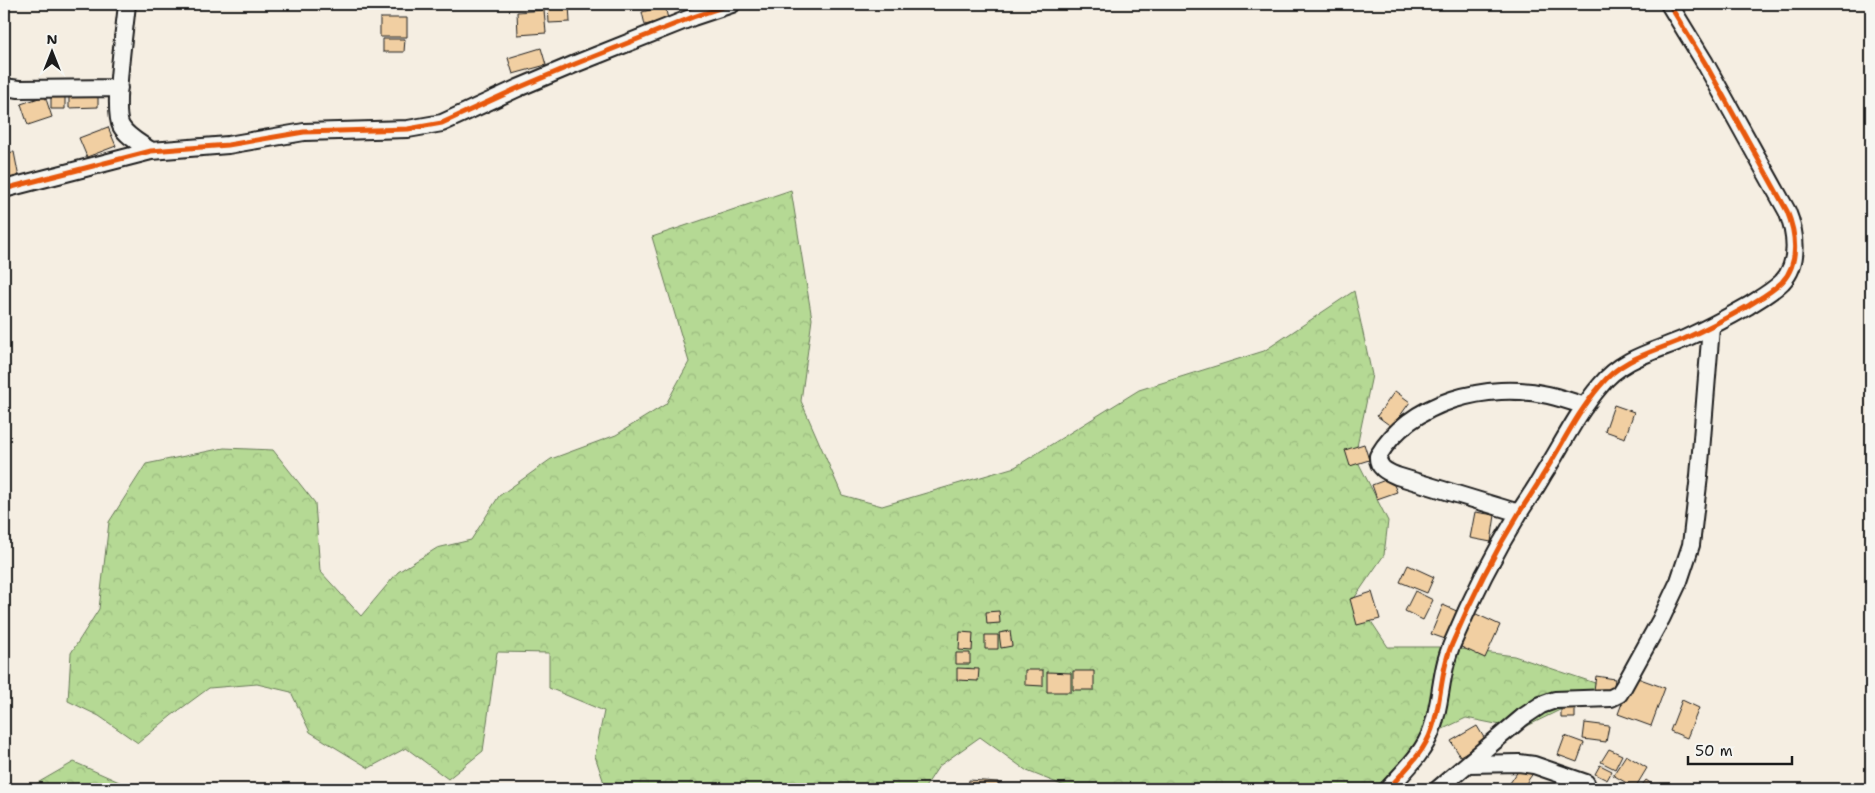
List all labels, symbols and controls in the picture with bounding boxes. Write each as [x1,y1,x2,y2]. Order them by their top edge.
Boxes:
north arrow [28,28,78,78]
text: N [46,30,58,48]
scale bar [1688,733,1791,765]
text: 50 m [1695,741,1733,761]

